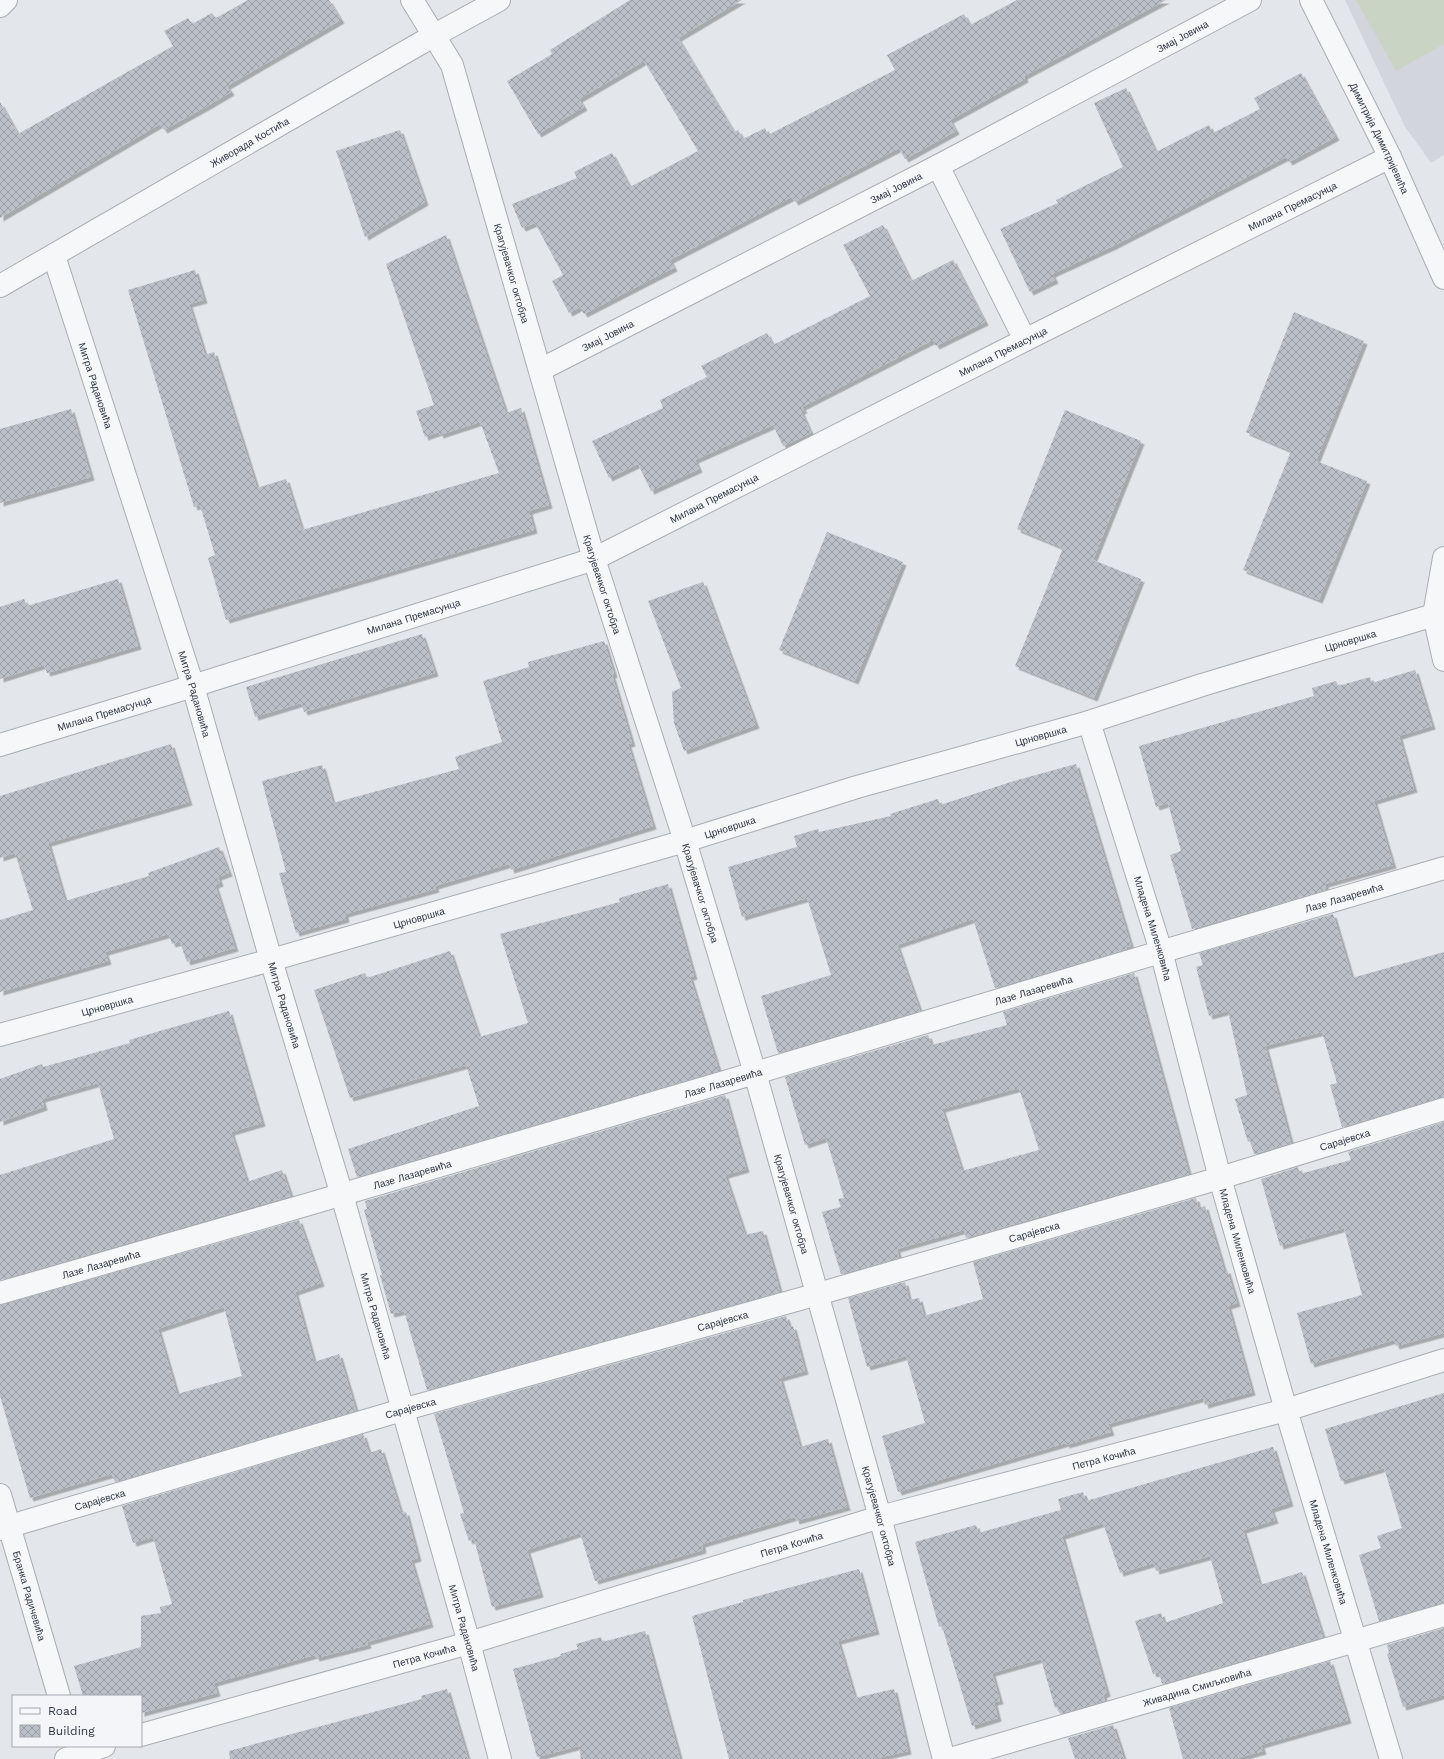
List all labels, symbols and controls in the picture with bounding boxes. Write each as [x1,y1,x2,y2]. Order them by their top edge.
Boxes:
street label: Змај Јовина [1155,18,1211,55]
street label: Димитрија Димитријевића [1347,81,1411,196]
street label: Живорада Костића [208,115,291,170]
street label: Змај Јовина [868,170,924,206]
street label: Милана Премасунца [1247,179,1339,233]
street label: Крагујевачког октобра [492,222,531,325]
street label: Змај Јовина [580,318,636,354]
street label: Милана Премасунца [957,325,1049,379]
street label: Митра Радановића [76,341,114,430]
street label: Милана Премасунца [668,471,760,525]
street label: Крагујевачког октобра [581,534,623,636]
street label: Милана Премасунца [365,597,462,637]
street label: Црновршка [1323,628,1378,654]
street label: Митра Радановића [176,650,212,739]
street label: Милана Премасунца [56,694,153,733]
street label: Црновршка [1014,723,1068,748]
street label: Црновршка [703,814,757,841]
street label: Крагујевачког октобра [680,842,721,945]
street label: Младена Миленковића [1132,875,1174,982]
street label: Лазе Лазаревића [1304,881,1385,915]
street label: Црновршка [392,905,446,931]
street label: Митра Радановића [266,961,303,1050]
street label: Лазе Лазаревића [993,973,1074,1007]
street label: Црновршка [80,993,135,1018]
street label: Лазе Лазаревића [683,1066,764,1100]
street label: Сарајевска [1318,1127,1372,1153]
street label: Крагујевачког октобра [772,1153,811,1256]
street label: Лазе Лазаревића [372,1158,453,1191]
street label: Младена Миленковића [1217,1187,1258,1295]
street label: Сарајевска [1008,1219,1061,1245]
street label: Лазе Лазаревића [61,1248,142,1281]
street label: Митра Радановића [358,1272,393,1361]
street label: Сарајевска [696,1309,750,1333]
street label: Сарајевска [384,1396,438,1421]
street label: Петра Кочића [1071,1445,1137,1472]
street label: Крагујевачког октобра [860,1465,898,1568]
street label: Сарајевска [73,1487,127,1513]
street label: Младена Миленковића [1307,1498,1349,1606]
street label: Петра Кочића [759,1530,825,1559]
street label: Бранка Радичевића [11,1550,48,1642]
street label: Митра Радановића [447,1583,481,1673]
street label: Петра Кочића [392,1642,457,1670]
street label: Живадина Смиљковића [1141,1666,1253,1709]
legend [12,1695,142,1747]
text: Road [48,1704,77,1718]
text: Building [48,1724,95,1738]

